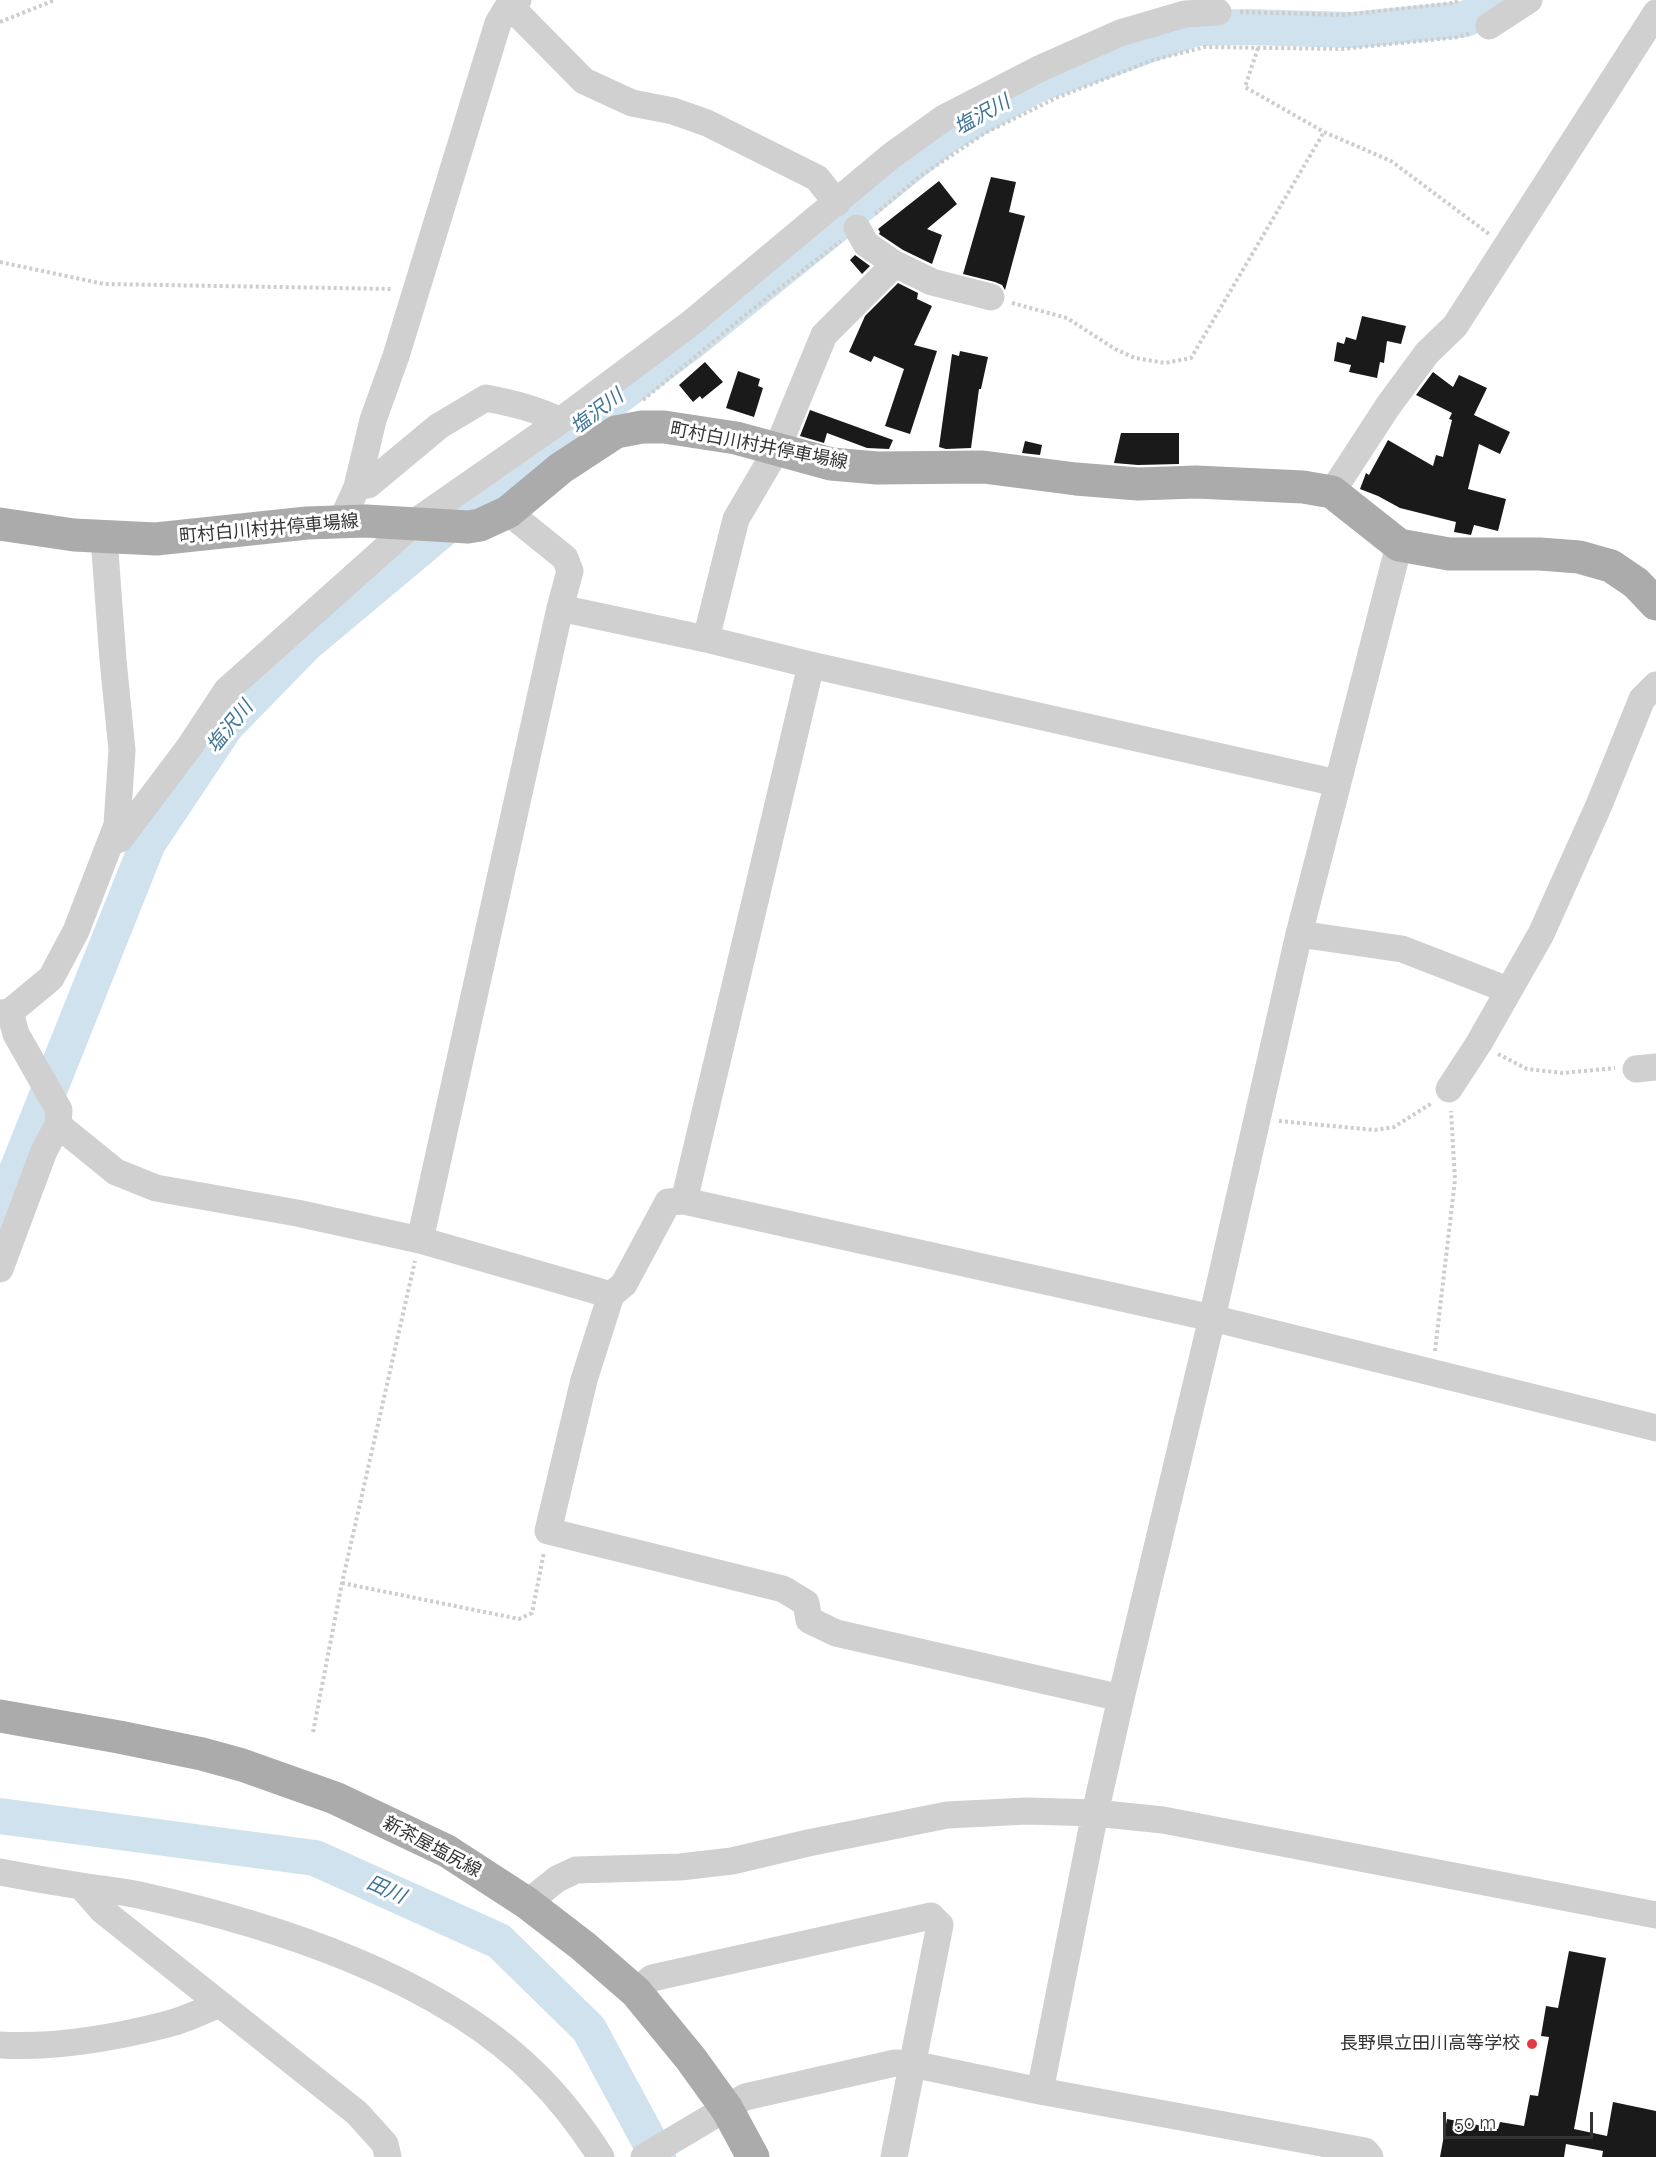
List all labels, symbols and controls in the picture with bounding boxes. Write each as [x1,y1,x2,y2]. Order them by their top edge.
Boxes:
water label: 塩沢川 [950,90,1014,140]
water label: 塩沢川 [566,384,628,440]
street label: 町村白川村井停車場線 [669,418,849,474]
street label: 町村白川村井停車場線 [178,510,360,548]
water label: 塩沢川 [202,696,258,758]
street label: 新茶屋塩尻線 [379,1812,485,1882]
water label: 田川 [363,1871,409,1909]
place label: 長野県立田川高等学校 [1340,2033,1520,2055]
marker: 長野県立田川高等学校 [1525,2037,1539,2051]
scale bar [1446,2100,1596,2138]
text: 50 m [1454,2112,1496,2133]

